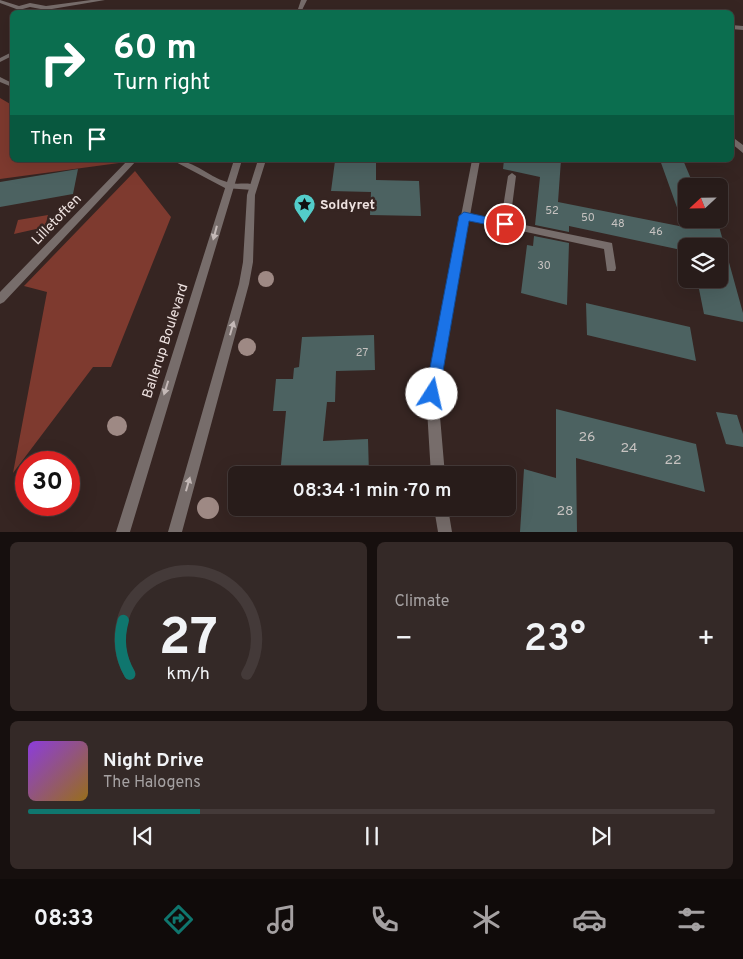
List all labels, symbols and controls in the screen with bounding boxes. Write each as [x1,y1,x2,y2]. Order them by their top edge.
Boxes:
text: 60 m [113,27,197,71]
icon: right [30,30,95,95]
text: Turn right [113,70,210,97]
icon: arrive [83,125,111,153]
text: Then [30,127,73,151]
north arrow [678,178,728,228]
map controls [678,178,728,288]
street label: Lilletoften [29,191,85,249]
place icon: Soldyret [292,193,316,224]
place label: Soldyret [320,197,375,214]
pin [484,203,526,245]
house number: 52 [545,204,559,218]
icon: arrive [491,210,519,238]
house number: 50 [581,211,595,225]
house number: 48 [611,217,625,231]
house number: 46 [649,225,663,239]
one-way arrow [211,226,219,241]
button: layers [678,238,728,288]
house number: 30 [537,259,551,273]
street label: Ballerup Boulevard [139,282,193,400]
one-way arrow [229,321,237,336]
house number: 27 [356,346,368,360]
position arrow [405,367,457,419]
one-way arrow [162,381,169,396]
house number: 26 [579,429,595,446]
house number: 24 [620,440,638,457]
speed limit sign: 30 [15,451,80,516]
house number: 22 [664,452,682,469]
one-way arrow [184,477,192,492]
text: 08:34 · 1 min · 70 m [293,479,451,503]
house number: 28 [556,503,574,520]
text: Climate [395,592,449,612]
text: 27 [159,607,218,673]
text: 23° [524,616,586,665]
text: − [395,622,413,658]
text: + [697,622,715,658]
text: km/h [167,663,210,686]
text: Night Drive [103,749,204,773]
text: The Halogens [103,773,201,793]
icon: previous [129,822,157,850]
icon: pause [358,822,386,850]
icon: next [587,822,615,850]
icon: directions [161,902,196,937]
icon: music [264,902,299,937]
icon: phone [367,902,402,937]
icon: climate [469,902,504,937]
icon: car [572,902,607,937]
icon: filters [674,902,709,937]
text: 08:33 [34,906,94,933]

